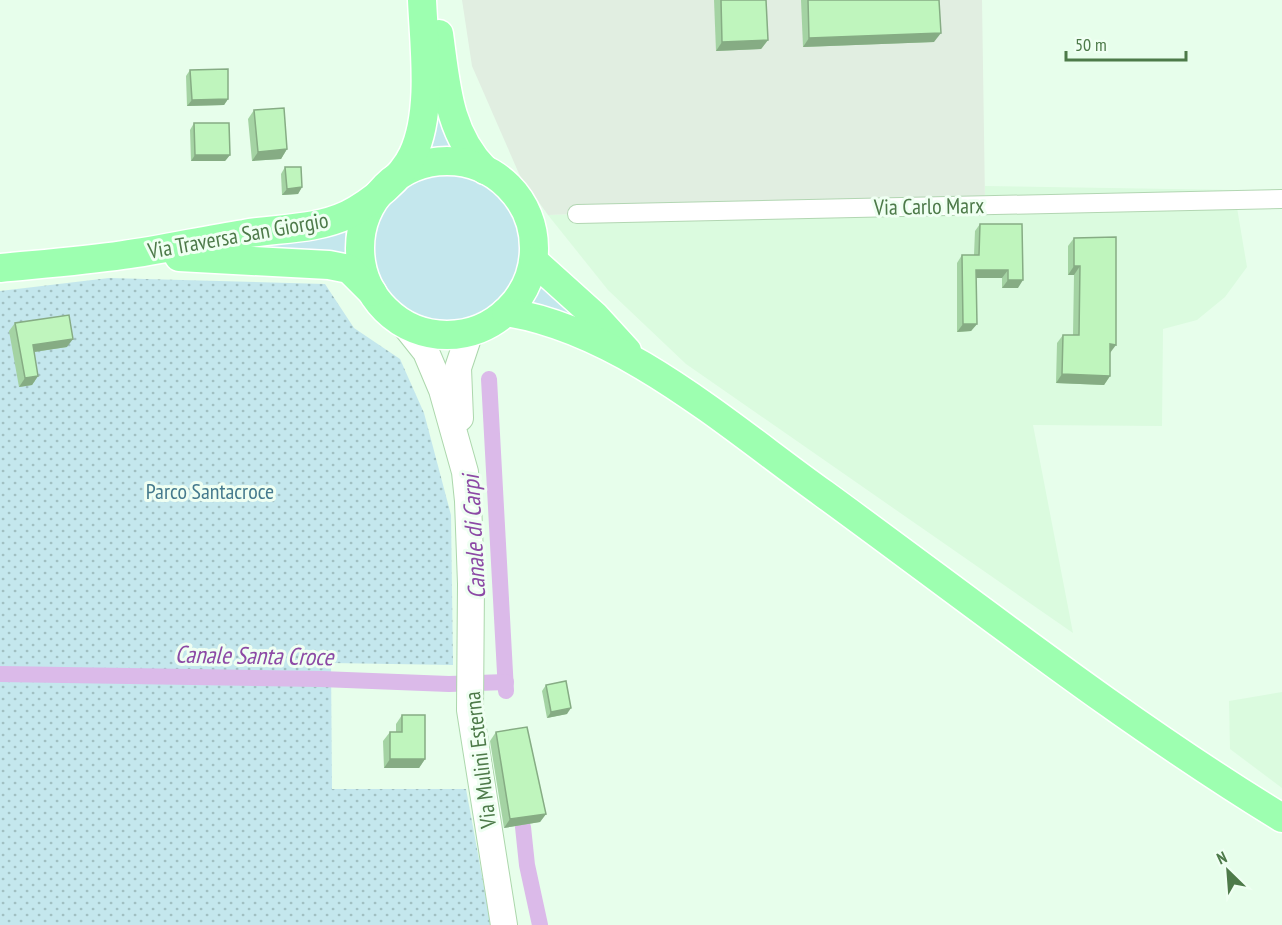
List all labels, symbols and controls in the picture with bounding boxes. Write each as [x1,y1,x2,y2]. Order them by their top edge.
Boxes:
scale bar [1066,24,1186,62]
text: 50 m [1075,33,1107,56]
street label: Via Carlo Marx [873,191,984,221]
street label: Via Traversa San Giorgio [145,205,330,265]
water label: Canale di Carpi [455,471,492,600]
park label: Parco Santacroce [146,477,274,505]
water label: Canale Santa Croce [175,639,336,672]
street label: Via Mulini Esterna [458,690,502,831]
north arrow [1198,841,1258,901]
text: N [1214,847,1230,868]

